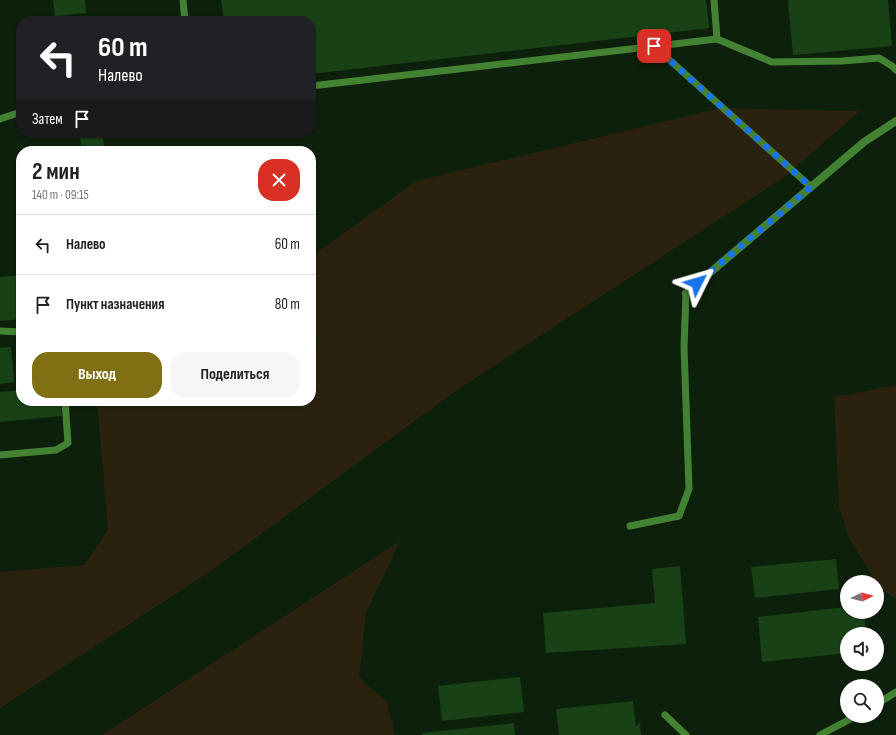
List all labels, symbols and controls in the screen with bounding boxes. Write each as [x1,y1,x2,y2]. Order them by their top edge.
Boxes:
pin [637,29,671,63]
text: 60 m [98,31,147,64]
icon: left [32,32,84,84]
icon: arrive [643,35,665,57]
text: Налево [98,65,143,86]
icon: arrive [71,108,93,130]
text: Затем [32,110,63,129]
text: 2 мин [32,157,80,186]
button: close [258,159,300,201]
text: 140 m · 09:15 [32,187,89,203]
icon: left [32,234,54,256]
text: Налево [66,235,106,254]
text: 60 m [275,235,300,254]
position arrow [676,262,718,304]
icon: arrive [32,294,54,316]
text: Пункт назначения [66,295,164,314]
text: 80 m [275,295,300,314]
button: Выход [32,352,162,398]
button: Поделиться [170,352,300,398]
north arrow [840,575,884,619]
map controls [840,575,884,723]
button: sound [840,627,884,671]
button: search [840,679,884,723]

